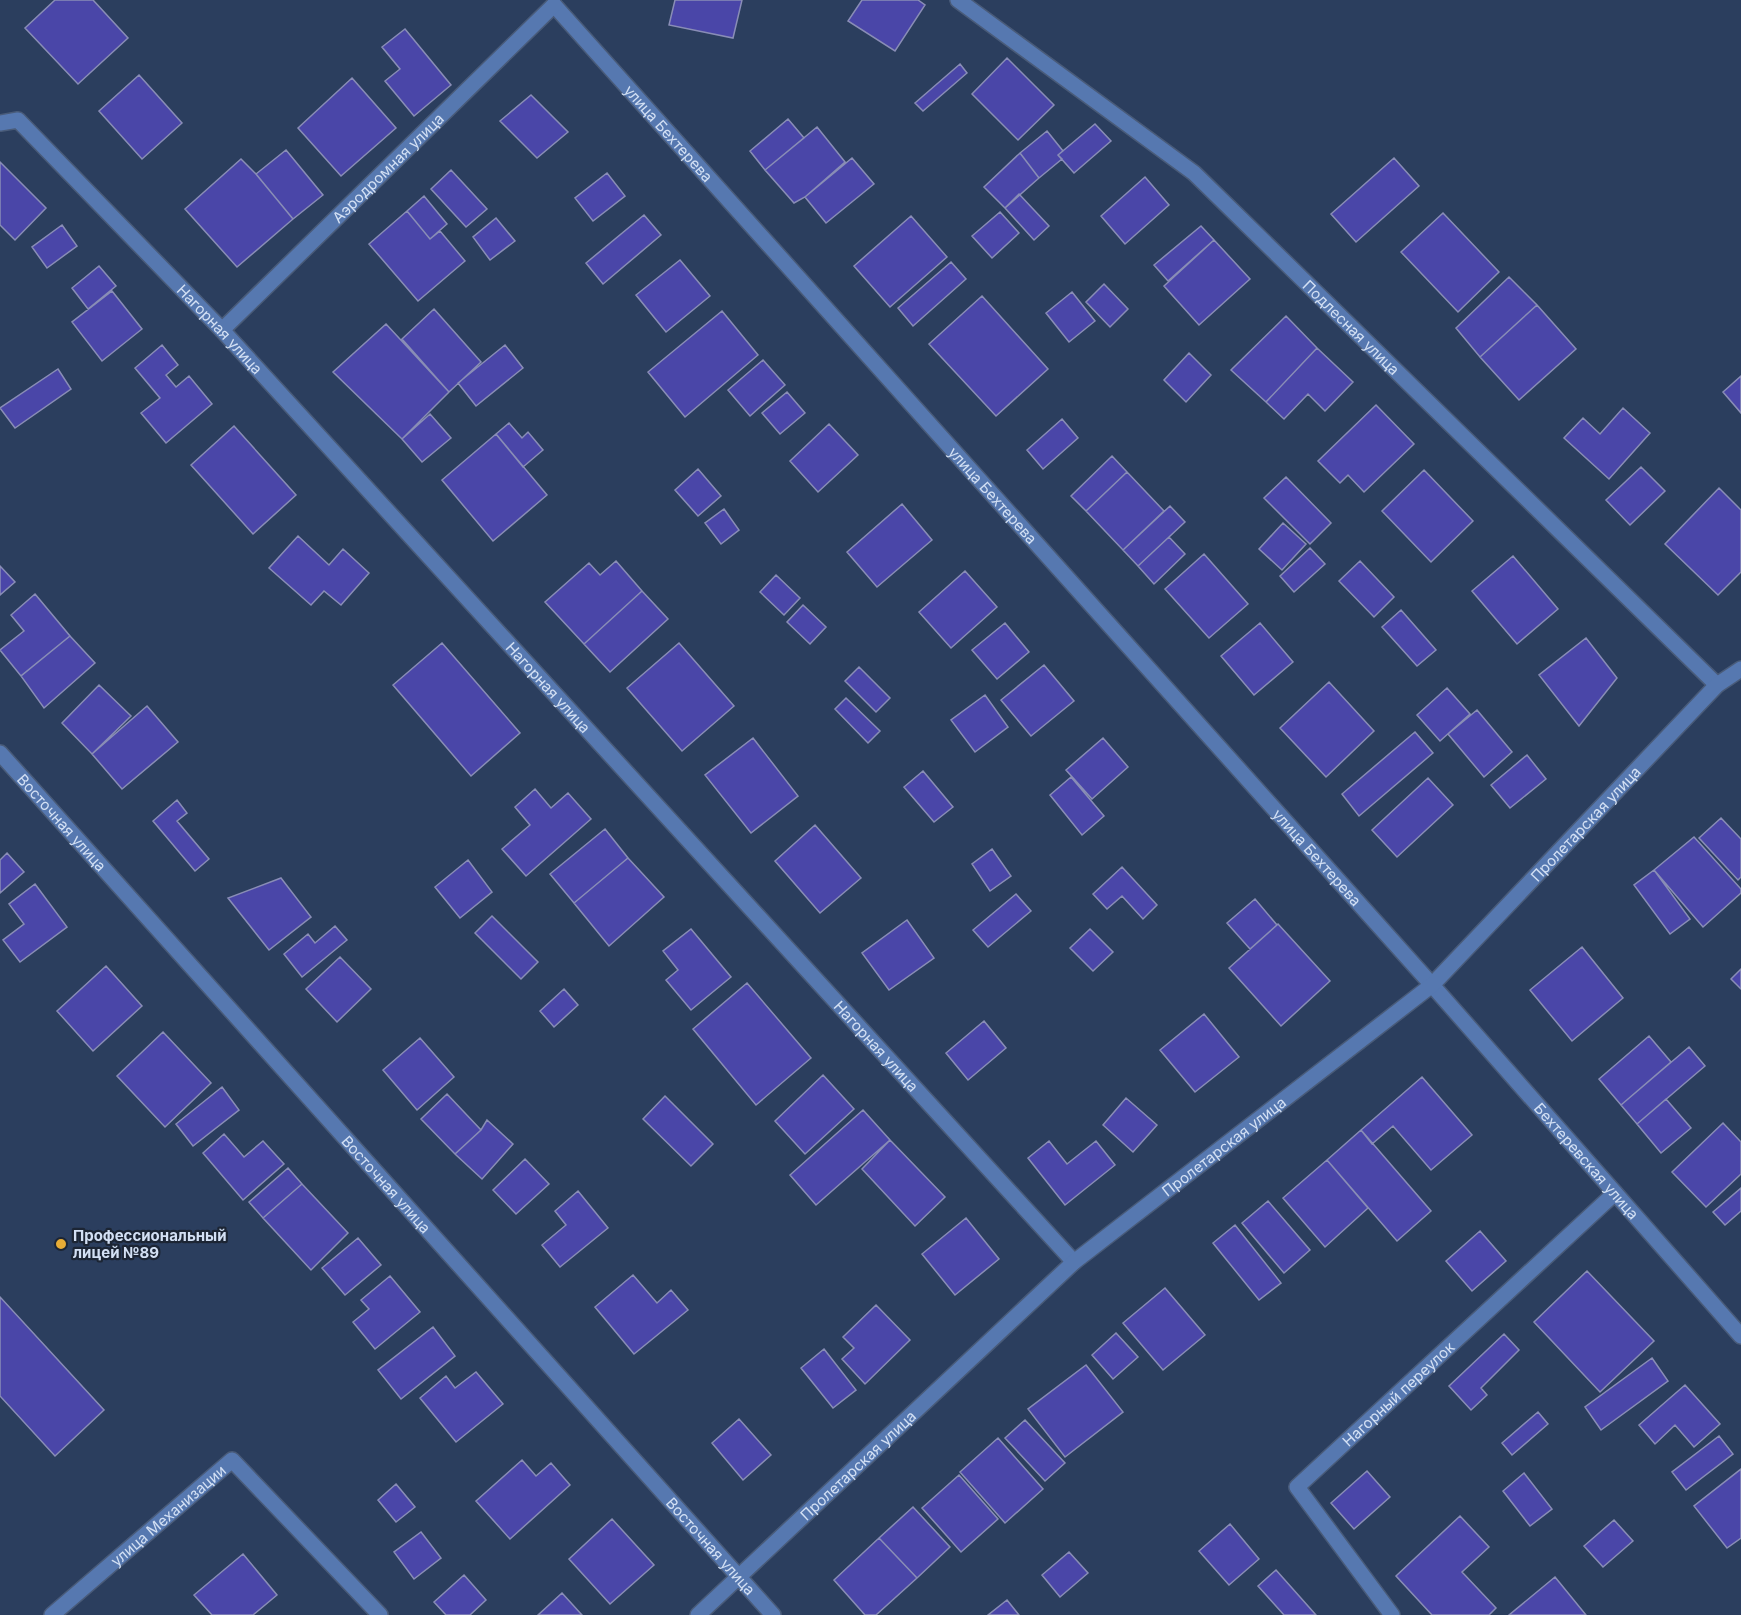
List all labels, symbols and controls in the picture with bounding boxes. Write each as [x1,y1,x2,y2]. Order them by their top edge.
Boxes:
street label: улица Бехтерева [620,81,717,186]
street label: Аэродромная улица [328,109,448,227]
street label: Подлесная улица [1299,276,1404,379]
street label: Нагорная улица [173,280,267,378]
street label: улица Бехтерева [945,443,1041,548]
street label: Нагорная улица [502,638,595,737]
street label: Пролетарская улица [1526,762,1644,885]
street label: Восточная улица [13,770,111,875]
street label: улица Бехтерева [1269,805,1366,910]
street label: Нагорная улица [830,996,923,1095]
street label: Пролетарская улица [1158,1092,1290,1200]
street label: Бехтеревская улица [1530,1099,1643,1223]
street label: Восточная улица [338,1131,435,1237]
place label: Профессиональный лицей №89 [73,1226,227,1262]
marker: Профессиональный лицей №89 [54,1237,68,1251]
street label: Нагорный переулок [1338,1337,1458,1450]
street label: Пролетарская улица [796,1406,919,1524]
street label: улица Механизации [106,1460,229,1570]
street label: Восточная улица [662,1493,760,1599]

